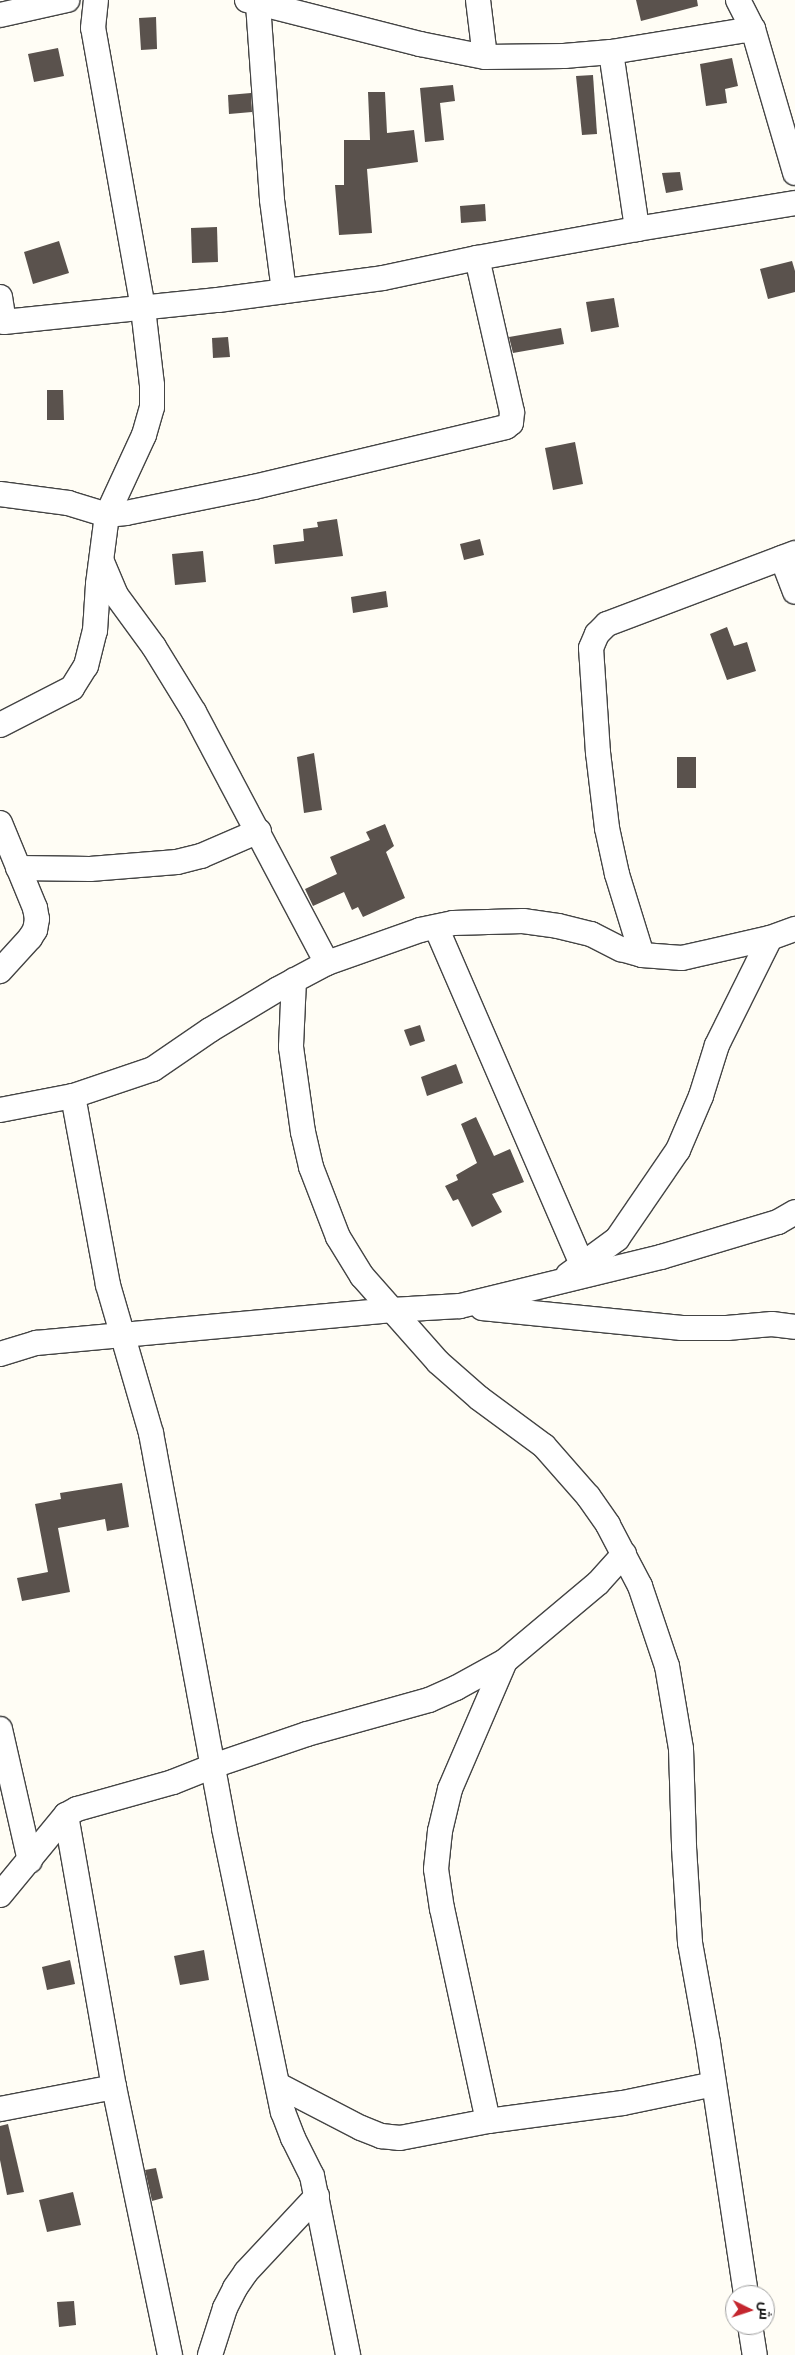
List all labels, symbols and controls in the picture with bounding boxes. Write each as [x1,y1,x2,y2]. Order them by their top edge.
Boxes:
north arrow [725,2285,775,2335]
text: ش [755,2301,774,2321]

